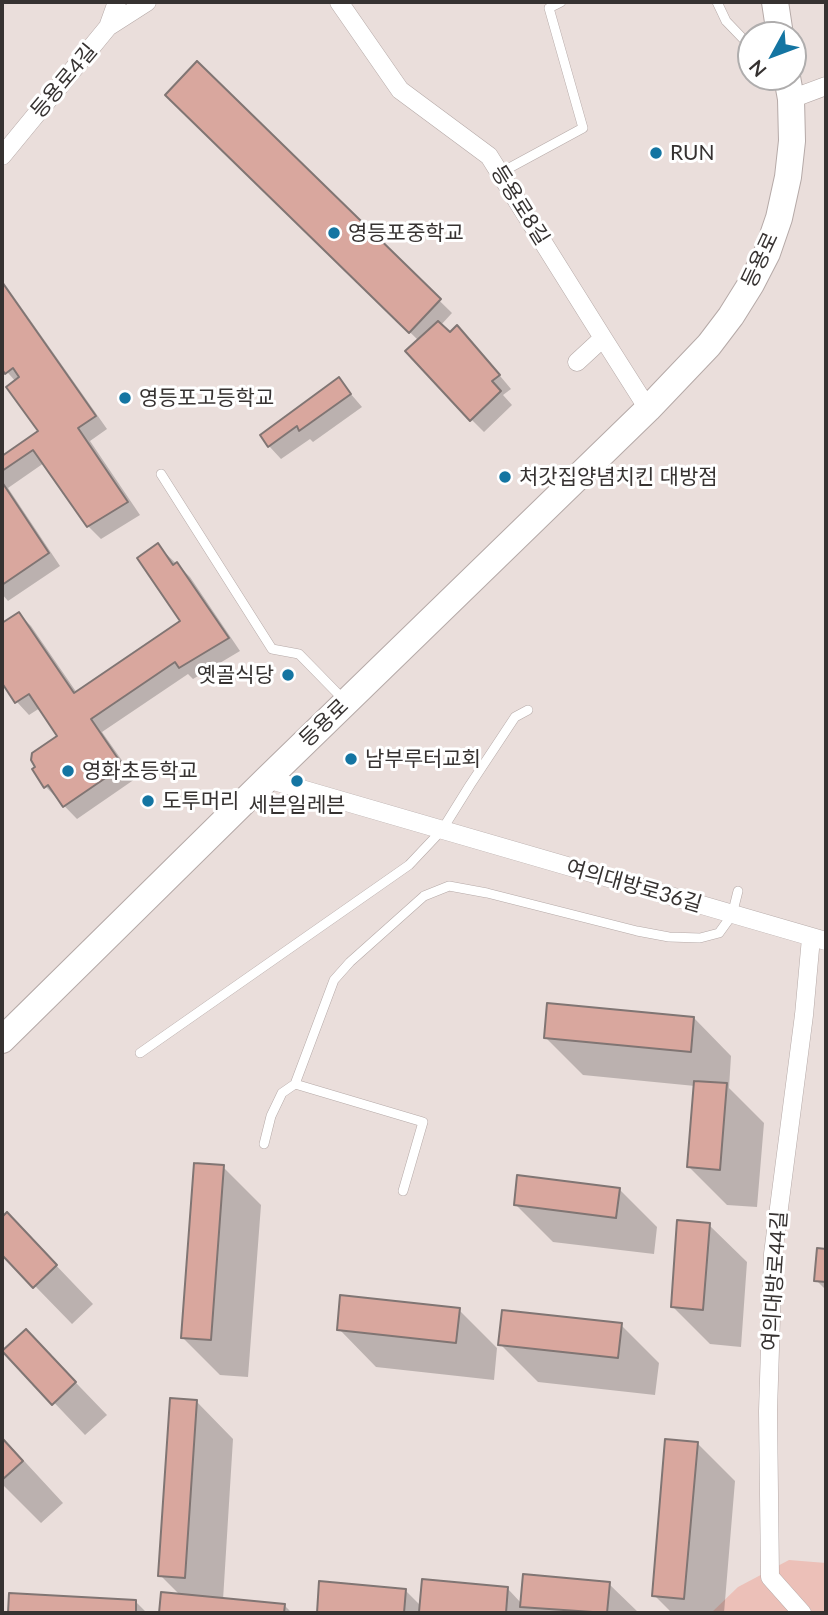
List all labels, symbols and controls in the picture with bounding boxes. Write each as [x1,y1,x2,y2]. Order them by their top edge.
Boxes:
north arrow [737,21,807,91]
street label: 등용로4길 [26,39,102,123]
text: N [744,56,771,82]
place label: RUN [670,140,715,166]
marker: RUN [648,145,664,161]
street label: 등용로8길 [486,160,554,250]
place label: 영등포중학교 [348,220,464,246]
marker: 영등포중학교 [326,225,342,241]
street label: 등용로 [736,228,784,292]
place label: 영등포고등학교 [139,385,274,411]
marker: 영등포고등학교 [117,390,133,406]
place label: 처갓집양념치킨 대방점 [519,464,718,490]
marker: 처갓집양념치킨 대방점 [497,469,513,485]
place label: 옛골식당 [197,662,274,688]
marker: 옛골식당 [280,667,296,683]
street label: 등용로 [294,694,354,752]
place label: 남부루터교회 [365,746,481,772]
marker: 남부루터교회 [343,751,359,767]
place label: 영화초등학교 [82,758,198,784]
marker: 영화초등학교 [60,763,76,779]
marker: 세븐일레븐 [289,773,305,789]
place label: 도투머리 [162,788,239,814]
place label: 세븐일레븐 [249,792,345,818]
marker: 도투머리 [140,793,156,809]
street label: 여의대방로36길 [563,855,705,917]
street label: 여의대방로44길 [758,1210,792,1352]

